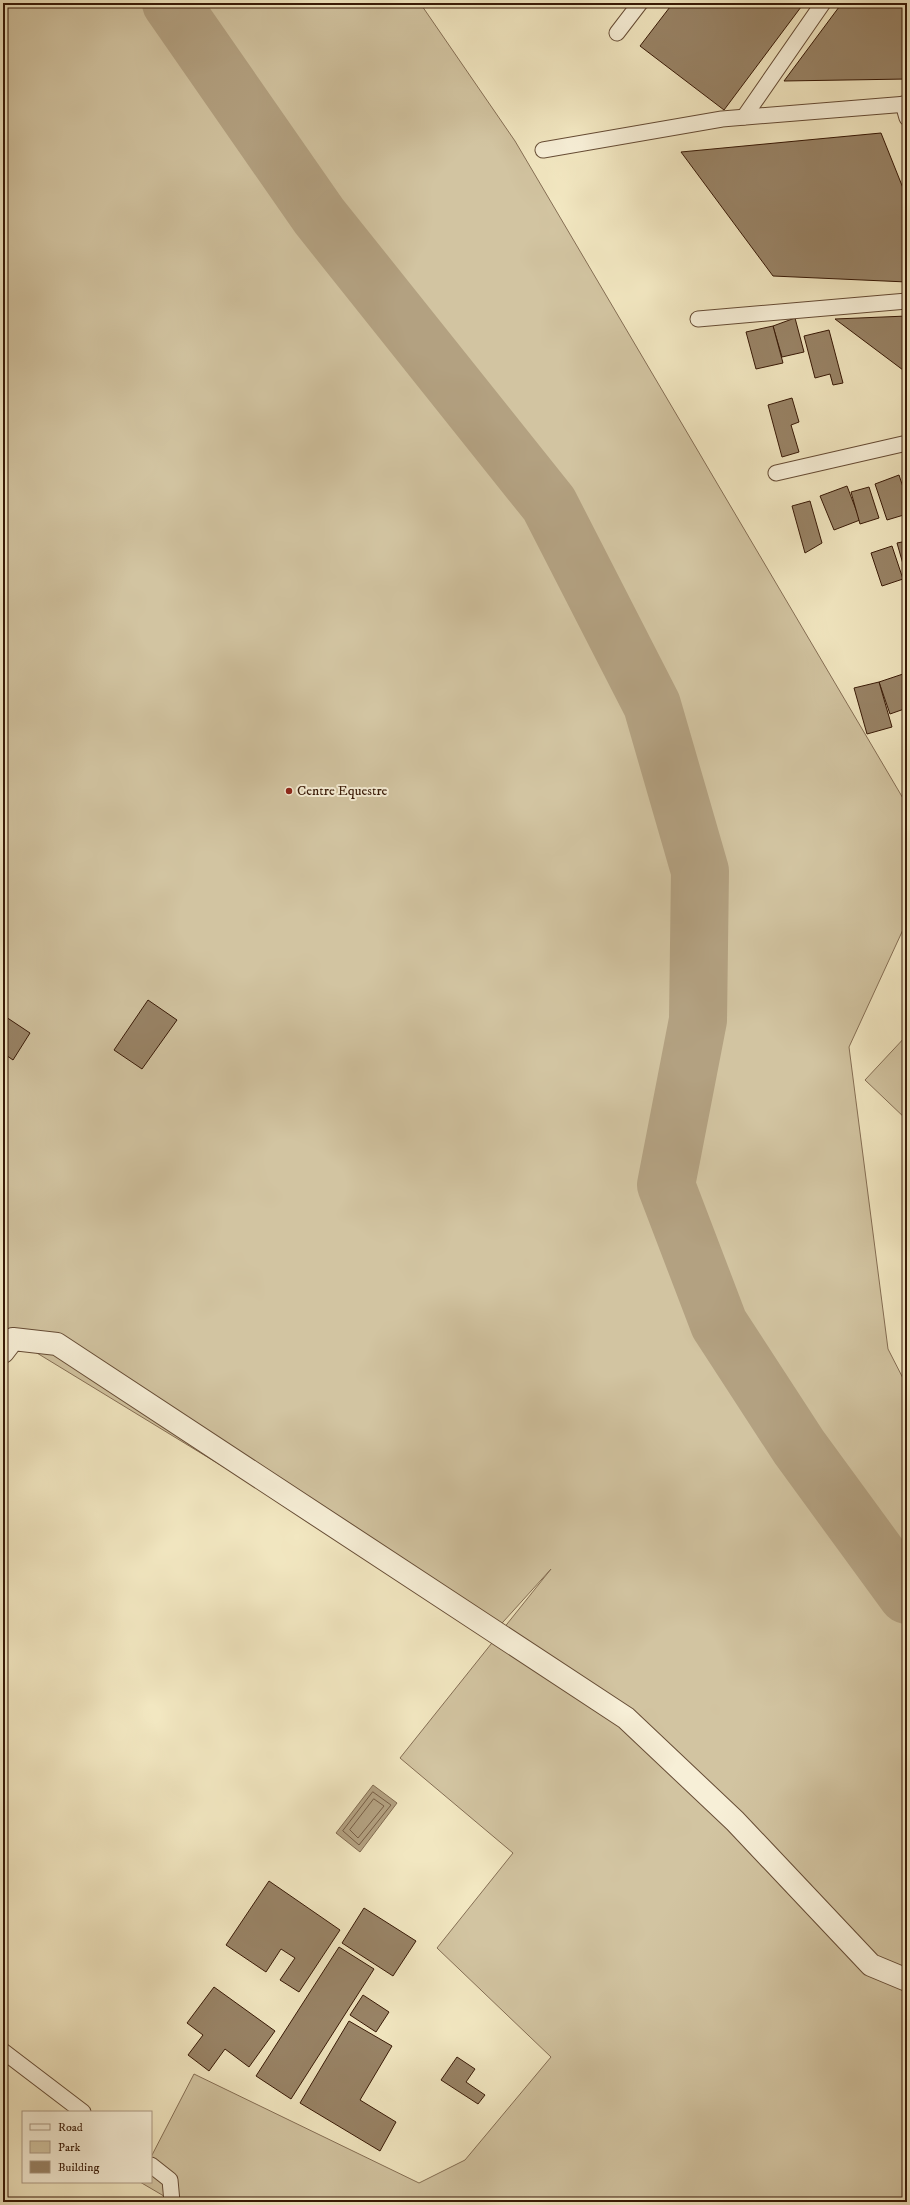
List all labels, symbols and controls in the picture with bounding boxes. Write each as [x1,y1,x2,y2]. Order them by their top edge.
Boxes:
place label: Centre Equestre [297,782,388,800]
marker: Centre Equestre [284,786,294,796]
legend [22,2111,152,2183]
text: Road [58,2120,83,2135]
text: Park [58,2140,80,2155]
text: Building [58,2160,99,2175]

